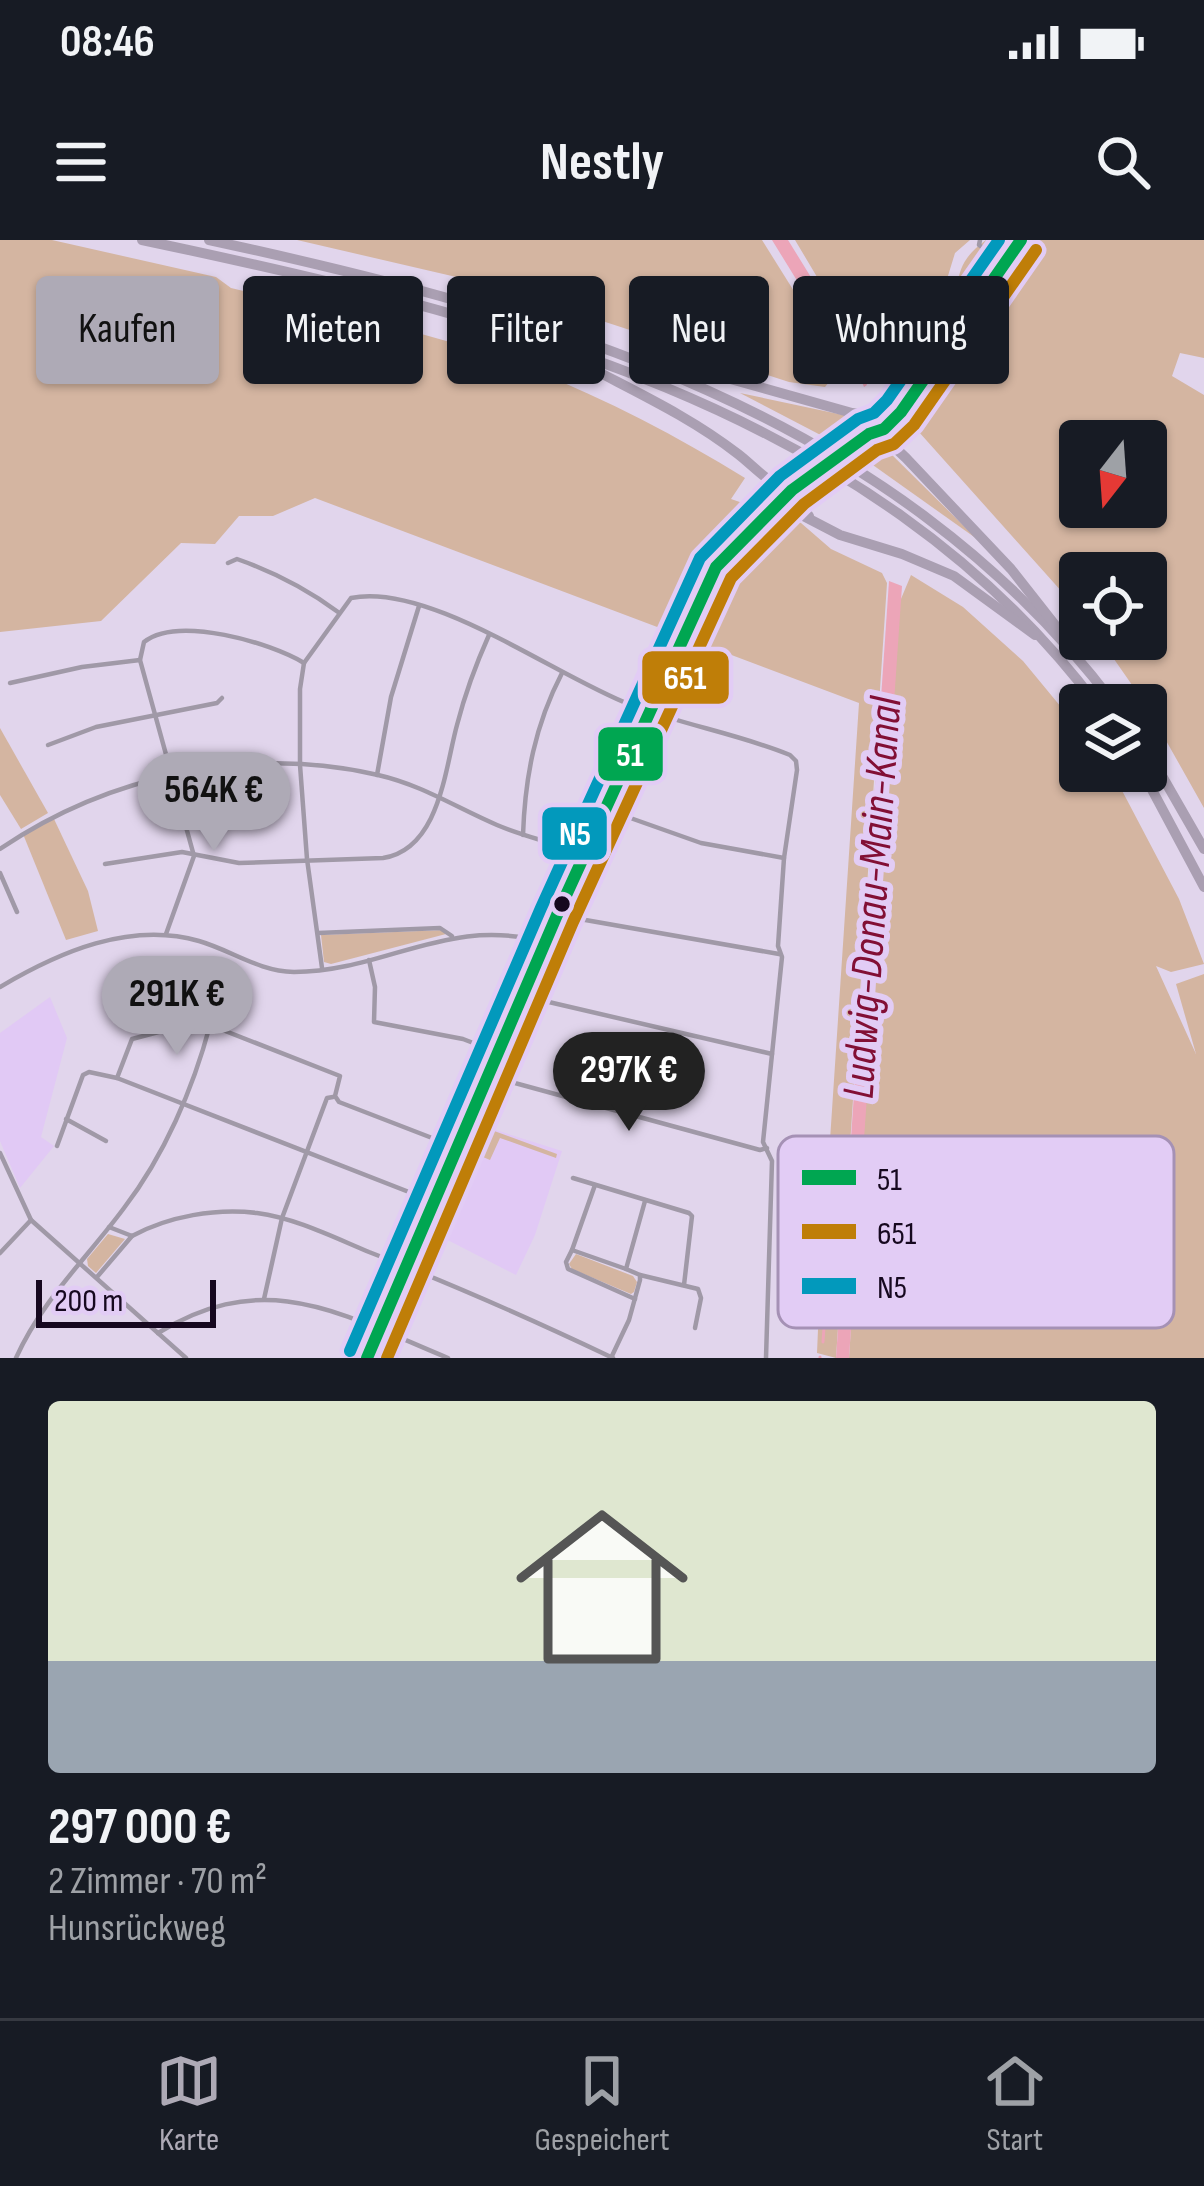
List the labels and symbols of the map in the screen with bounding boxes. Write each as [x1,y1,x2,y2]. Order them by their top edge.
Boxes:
north arrow [1059,420,1167,528]
line badge: 651 [640,649,731,706]
text: 651 [664,659,707,699]
water label: Ludwig-Donau-Main-Kanal [832,694,915,1101]
line badge: 51 [596,725,665,783]
text: 51 [616,736,644,776]
pin: 564K € [116,752,312,854]
line badge: N5 [540,805,609,862]
text: N5 [559,815,591,855]
unlabelled marker [551,893,573,915]
pin: 291K € [79,956,275,1058]
pin: 297K € [531,1032,727,1134]
legend [778,1136,1174,1328]
text: 51 [877,1160,902,1200]
text: 651 [877,1214,917,1254]
text: N5 [877,1268,907,1308]
scale bar [36,1274,216,1327]

